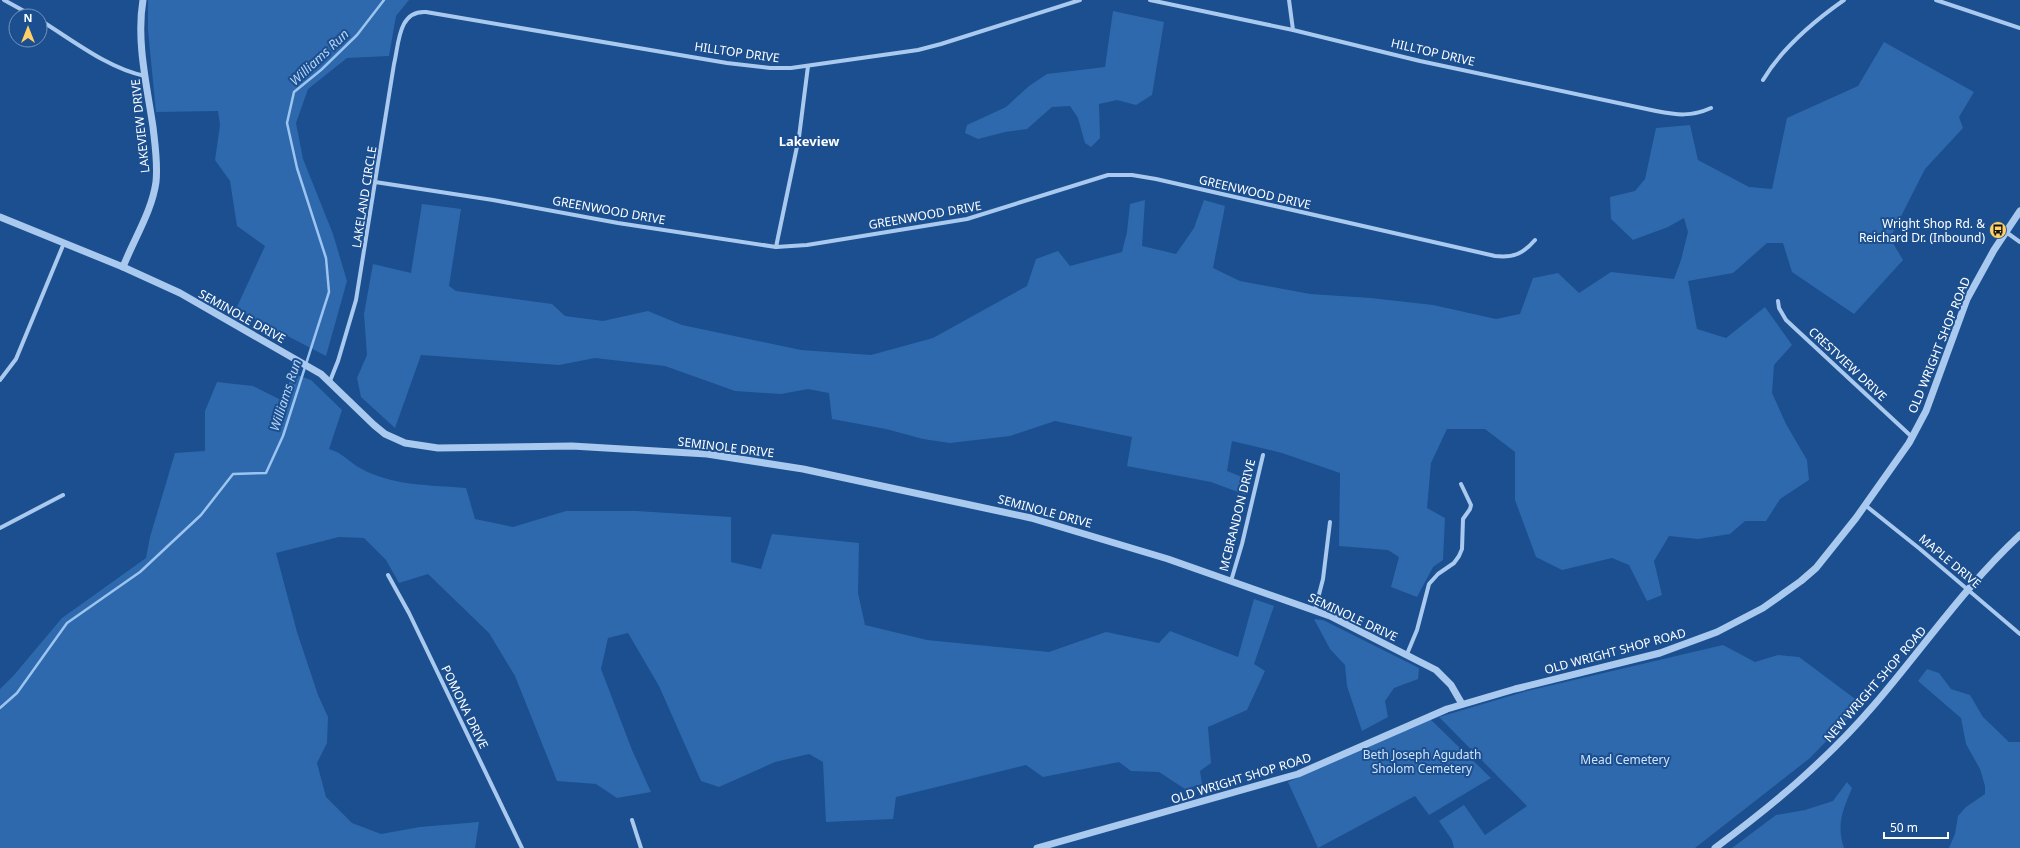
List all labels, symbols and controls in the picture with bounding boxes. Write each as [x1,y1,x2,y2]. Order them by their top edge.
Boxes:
north arrow [8,8,48,48]
text: N [24,10,32,25]
water label: Williams Run [286,25,352,89]
street label: HILLTOP DRIVE [1389,34,1477,70]
street label: HILLTOP DRIVE [693,38,781,66]
street label: LAKEVIEW DRIVE [127,78,153,174]
district label: Lakeview [779,132,839,150]
street label: LAKELAND CIRCLE [348,145,380,249]
street label: GREENWOOD DRIVE [1197,171,1313,213]
street label: GREENWOOD DRIVE [551,192,667,228]
street label: GREENWOOD DRIVE [867,197,983,233]
place label: Wright Shop Rd. & Reichard Dr. (Inbound) [1859,215,1985,246]
bus stop icon: Wright Shop Rd. & Reichard Dr. (Inbound) [1988,220,2008,240]
street label: OLD WRIGHT SHOP ROAD [1904,274,1974,416]
street label: SEMINOLE DRIVE [195,285,289,347]
street label: CRESTVIEW DRIVE [1805,323,1891,405]
water label: Williams Run [265,357,305,433]
street label: SEMINOLE DRIVE [677,433,775,461]
street label: MCBRANDON DRIVE [1215,457,1259,573]
street label: SEMINOLE DRIVE [996,490,1094,532]
street label: MAPLE DRIVE [1915,530,1985,592]
street label: SEMINOLE DRIVE [1305,589,1401,645]
street label: NEW WRIGHT SHOP ROAD [1820,622,1930,746]
street label: OLD WRIGHT SHOP ROAD [1542,624,1688,678]
street label: POMONA DRIVE [437,662,493,752]
park label: Beth Joseph Agudath Sholom Cemetery [1363,746,1481,777]
street label: OLD WRIGHT SHOP ROAD [1169,748,1313,807]
park label: Mead Cemetery [1580,751,1671,768]
scale bar [1884,814,1948,840]
text: 50 m [1890,819,1918,836]

